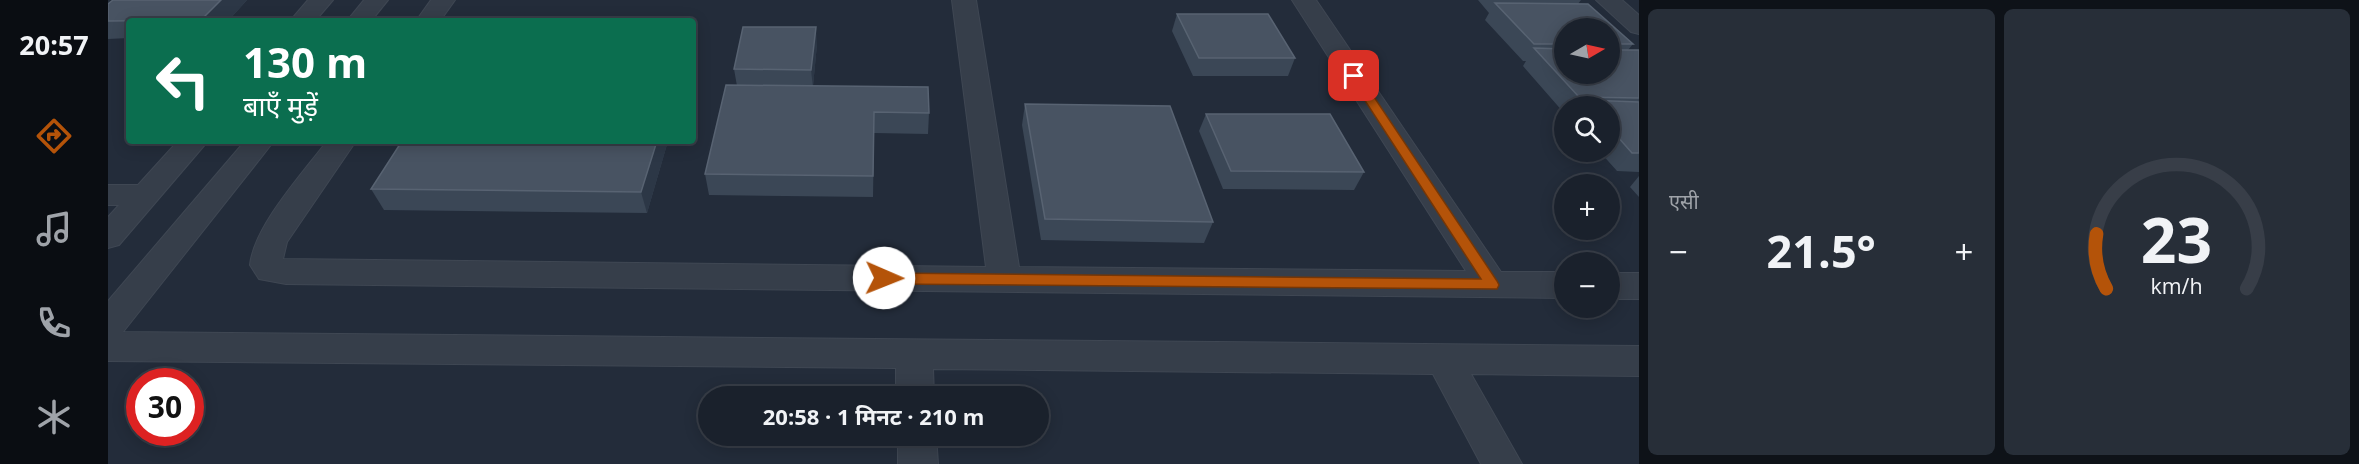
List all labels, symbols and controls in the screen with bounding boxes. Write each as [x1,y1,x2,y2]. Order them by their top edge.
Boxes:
north arrow [1554,18,1620,84]
map controls [1554,18,1620,318]
text: 20:57 [19,26,89,63]
text: 130 m [243,33,367,90]
icon: left [144,42,222,120]
pin [1328,50,1379,101]
icon: arrive [1337,59,1370,92]
text: बाएँ मुड़ें [243,87,318,124]
button: search [1554,96,1620,162]
icon: directions [33,115,75,157]
button: + [1554,174,1620,240]
text: एसी [1669,188,1699,215]
text: 23 [2141,196,2212,281]
icon: music [33,208,75,250]
text: 21.5° [1767,220,1876,281]
text: − [1669,229,1688,274]
text: + [1955,229,1973,274]
position arrow [852,246,916,310]
button: − [1554,252,1620,318]
text: km/h [2151,271,2203,300]
icon: phone [33,302,75,344]
speed limit sign: 30 [126,368,204,446]
icon: climate [33,396,75,438]
text: 20:58 · 1 मिनट · 210 m [763,401,984,431]

